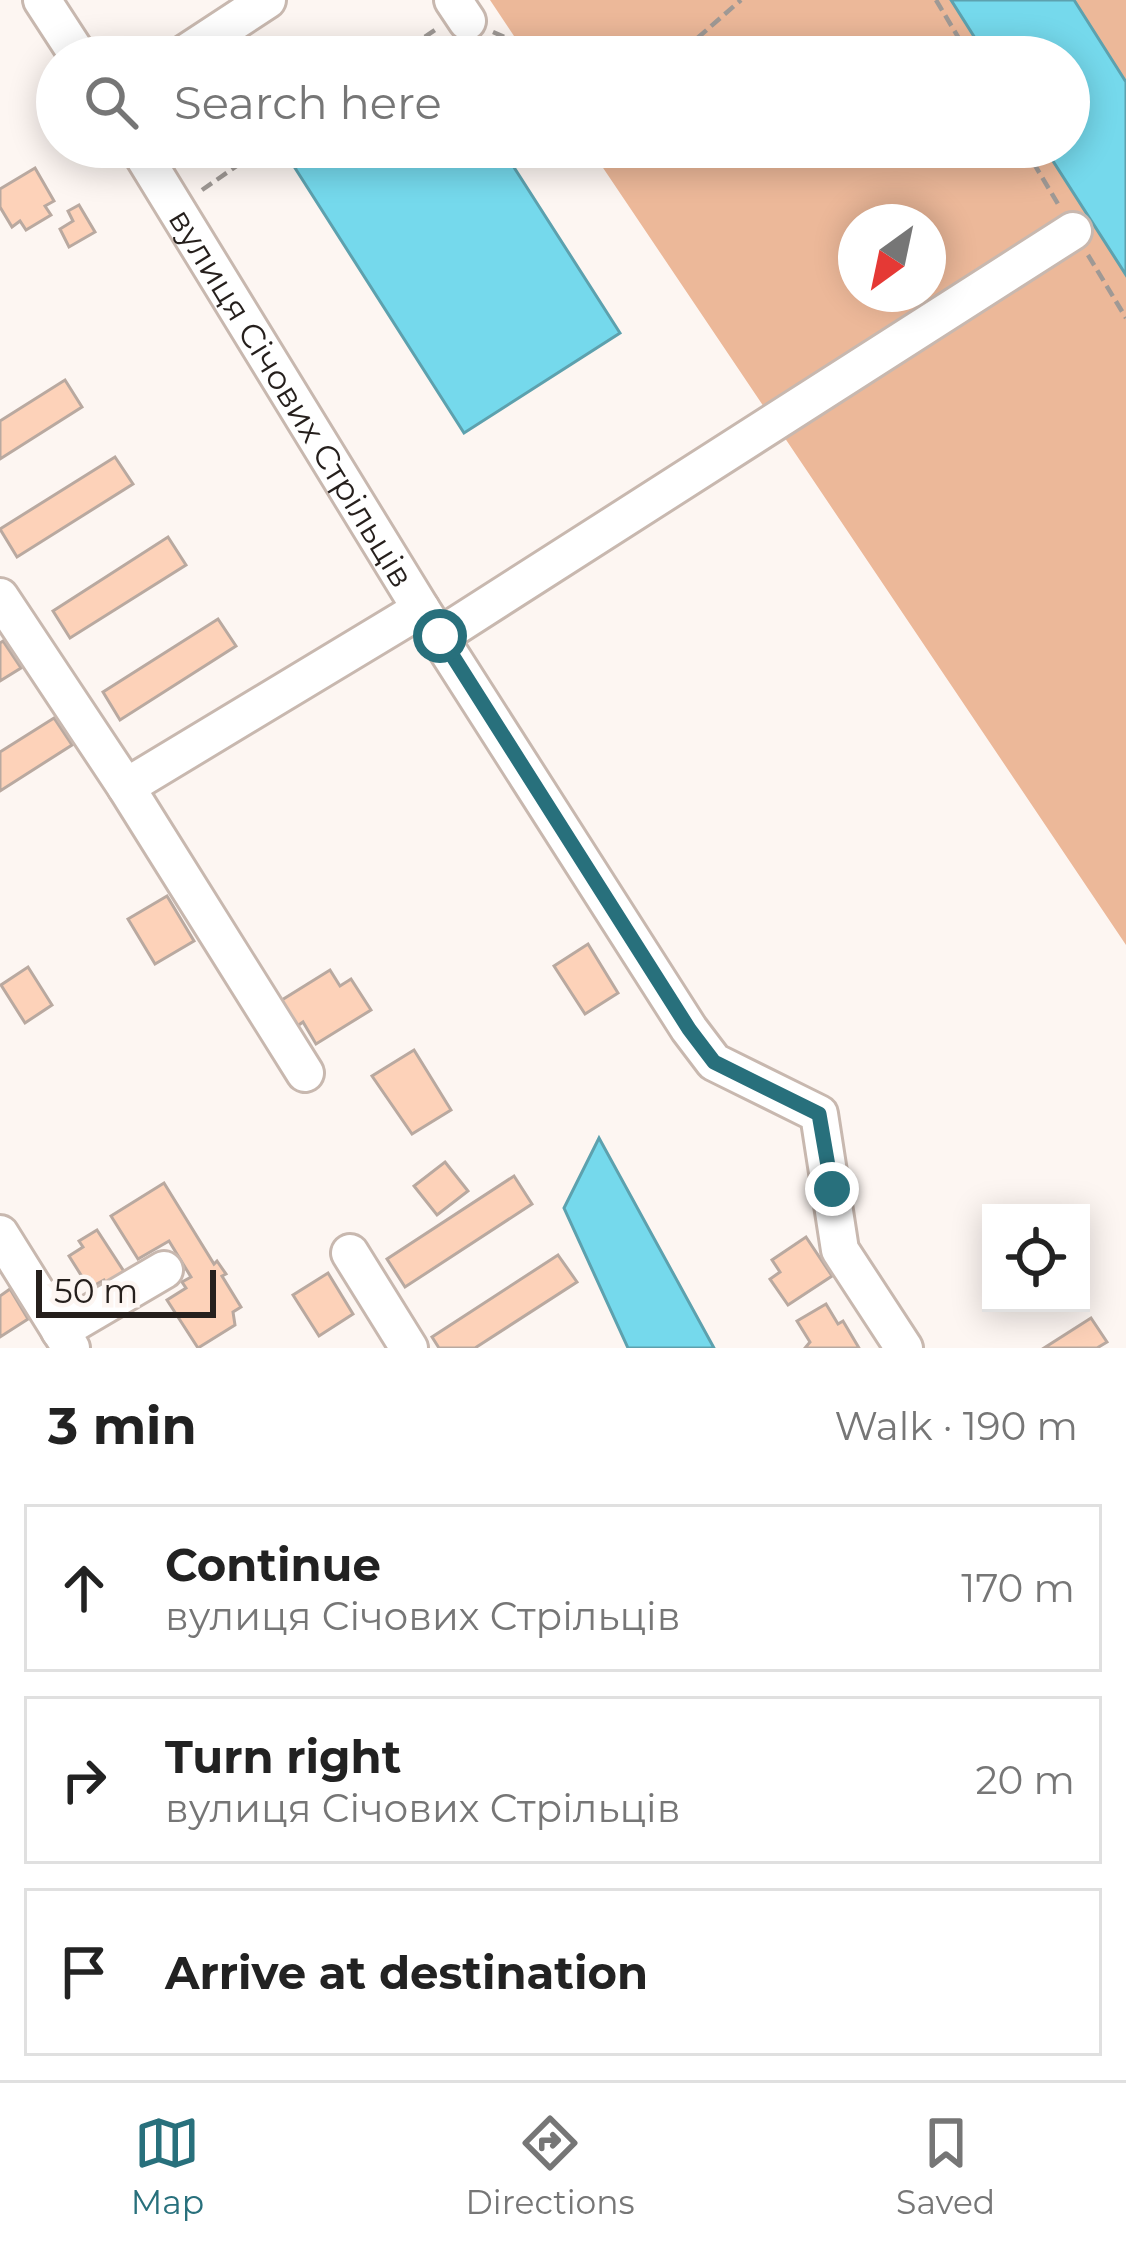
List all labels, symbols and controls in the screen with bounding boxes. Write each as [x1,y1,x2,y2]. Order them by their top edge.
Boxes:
search box [36,36,1090,168]
icon: search [78,69,144,135]
text: Search here [174,75,442,130]
street label: вулиця Січових Стрільців [161,201,423,594]
north arrow [838,204,946,312]
route start [413,609,467,663]
route end [805,1162,859,1216]
map controls [982,1204,1090,1312]
button: locate [982,1204,1090,1312]
scale bar [36,1264,216,1317]
text: 50 m [54,1271,138,1311]
text: 3 min [48,1395,197,1457]
text: Walk · 190 m [834,1402,1078,1450]
text: Continue [165,1537,381,1592]
icon: ahead [51,1555,117,1621]
text: 170 m [961,1564,1075,1612]
text: вулиця Січових Стрільців [165,1592,680,1640]
text: Turn right [165,1729,401,1784]
icon: right [51,1747,117,1813]
text: 20 m [976,1756,1075,1804]
text: вулиця Січових Стрільців [165,1784,680,1832]
icon: arrive [51,1939,117,2005]
text: Arrive at destination [165,1945,648,2000]
tab: Map [131,2110,204,2222]
tab: Directions [466,2110,635,2222]
tab: Saved [896,2110,995,2222]

